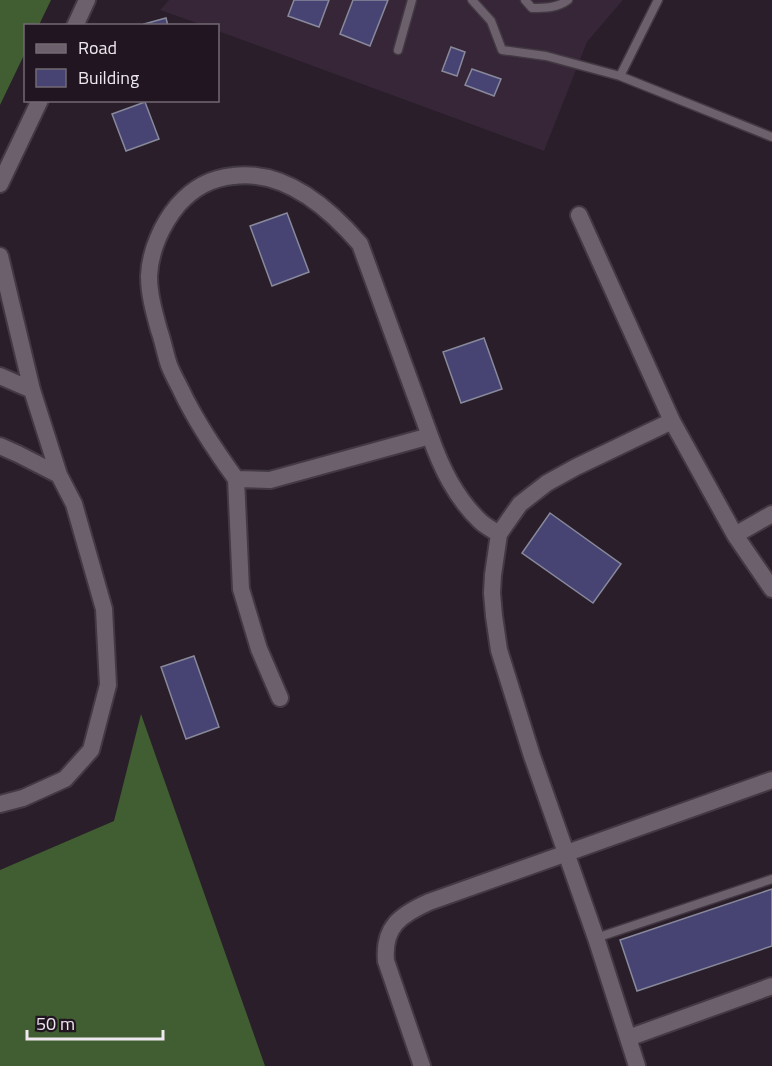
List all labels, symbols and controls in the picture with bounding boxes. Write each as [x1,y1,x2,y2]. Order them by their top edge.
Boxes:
legend [24,24,219,102]
text: Road [78,34,117,61]
text: Building [78,64,139,91]
scale bar [27,1003,164,1041]
text: 50 m [36,1010,75,1037]

